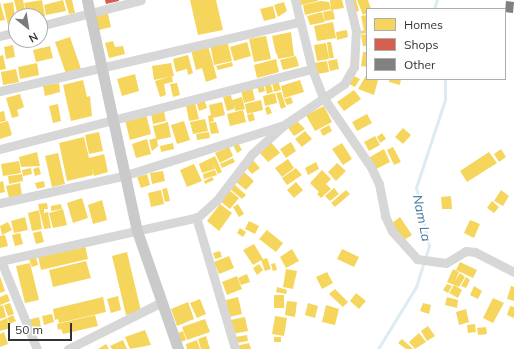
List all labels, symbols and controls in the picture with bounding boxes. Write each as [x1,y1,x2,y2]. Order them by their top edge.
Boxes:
north arrow [8,8,48,48]
legend [366,8,506,80]
text: Homes [404,17,443,32]
text: N [26,29,41,46]
text: Shops [404,37,439,52]
text: Other [404,57,435,72]
water label: Nam La [409,193,435,243]
scale bar [10,315,74,341]
text: 50 m [15,322,43,337]

